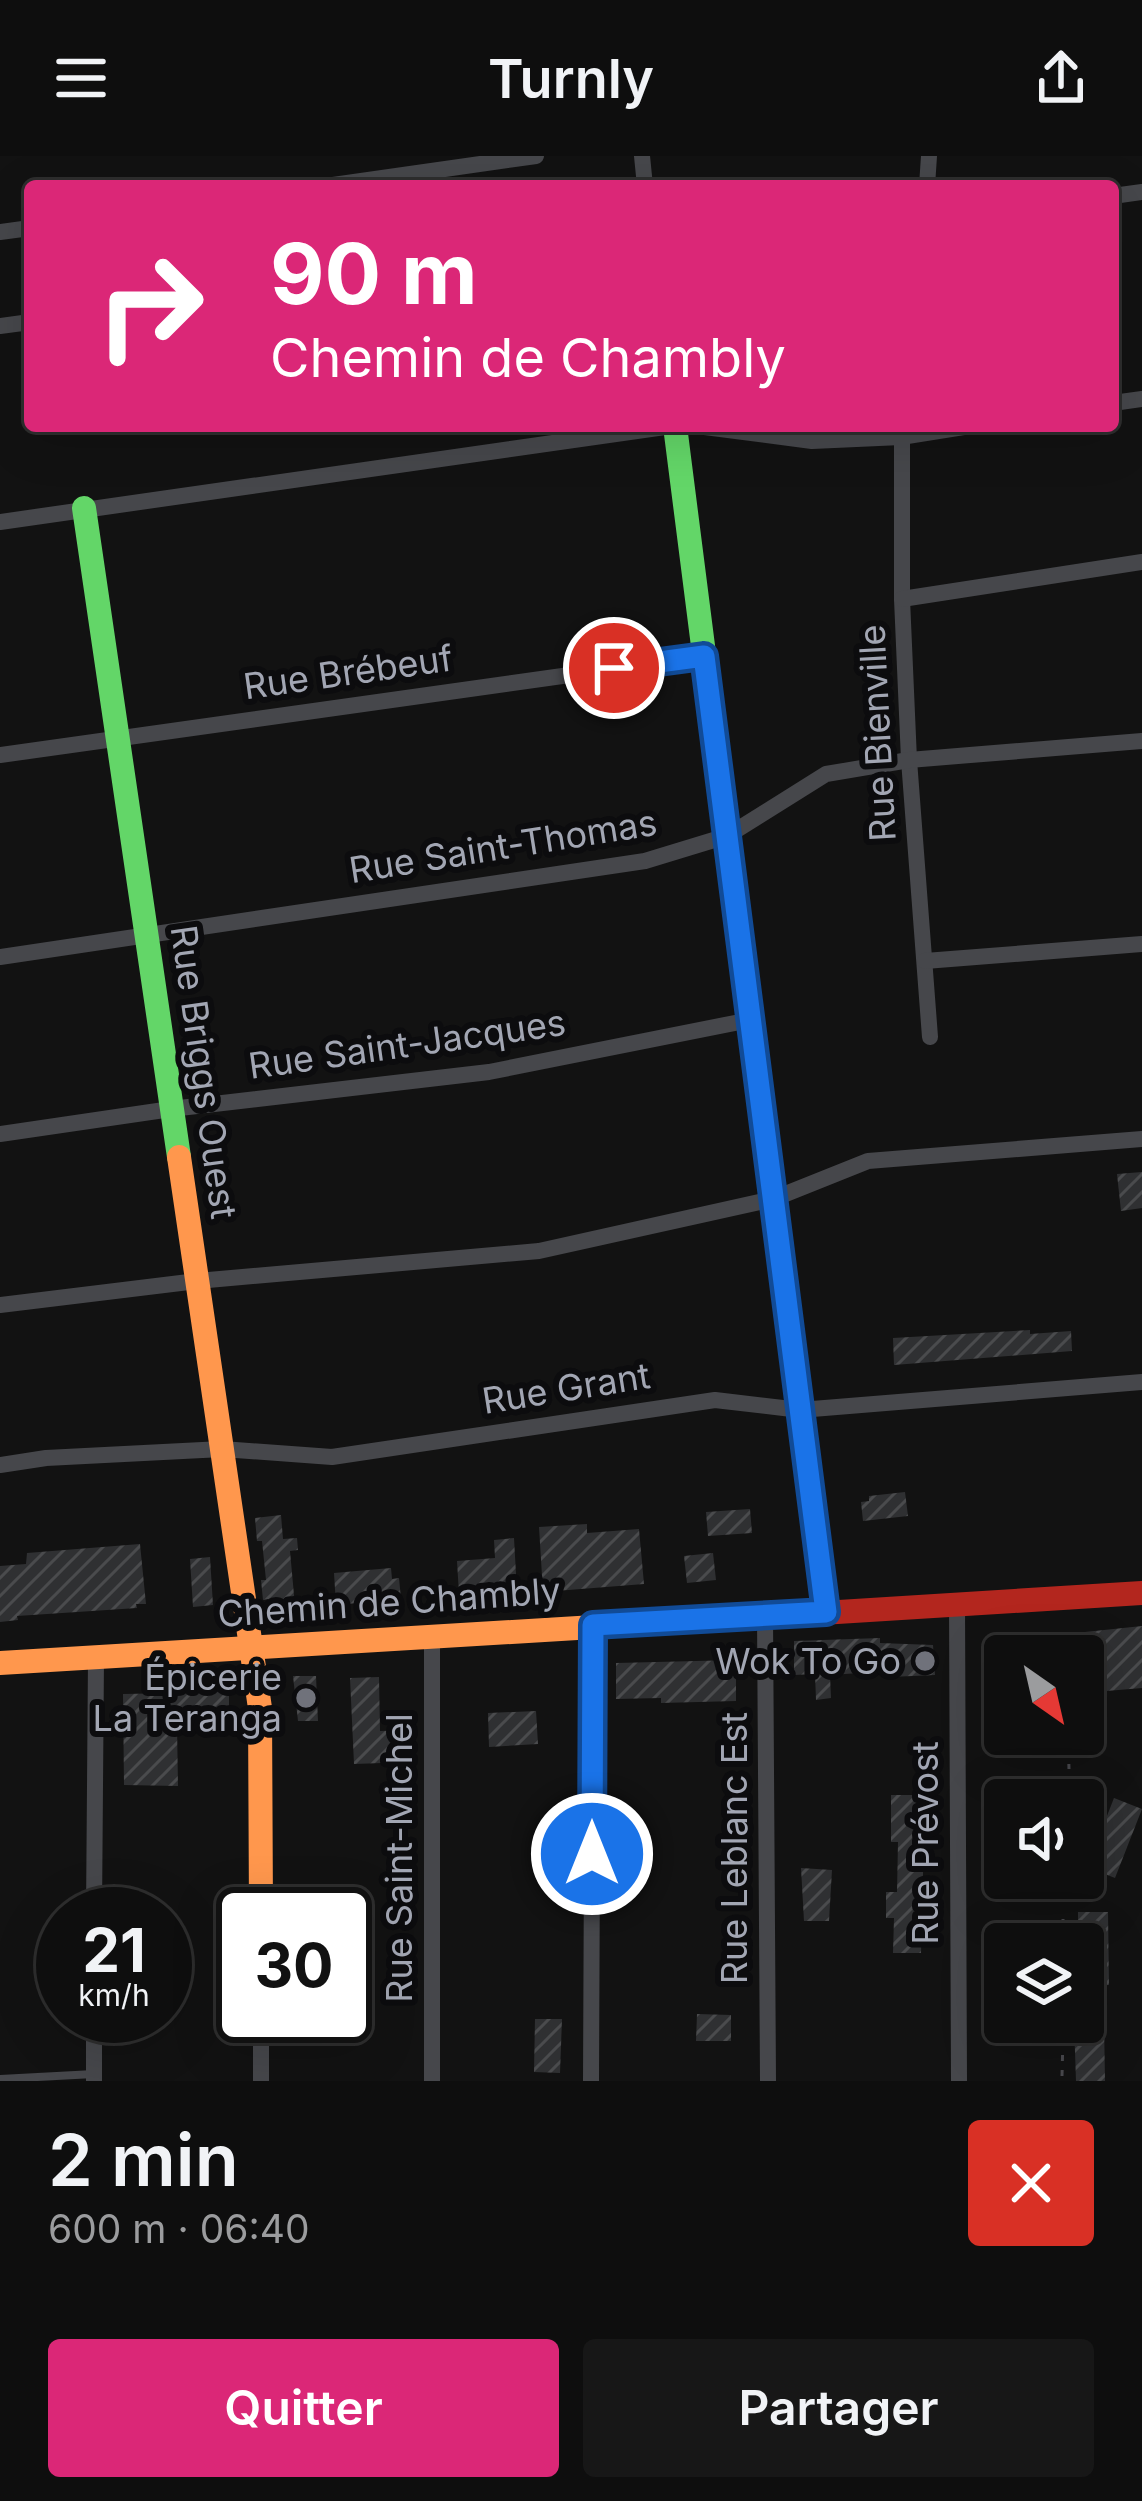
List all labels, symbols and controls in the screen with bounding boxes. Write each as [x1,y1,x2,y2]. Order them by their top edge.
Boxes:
icon: menu [48,45,114,111]
icon: share [1028,45,1094,111]
text: Turnly [488,46,654,111]
text: 90 m [270,223,478,324]
icon: right [72,228,228,384]
text: Chemin de Chambly [270,325,786,390]
pin [563,617,665,719]
street label: Rue Bienville [849,624,905,842]
icon: arrive [581,635,647,701]
street label: Rue Brébeuf [241,636,455,708]
street label: Rue Saint-Thomas [346,800,660,892]
street label: Rue Briggs Ouest [162,922,246,1222]
street label: Rue Saint-Jacques [246,1000,568,1088]
street label: Rue Grant [479,1353,653,1423]
street label: Chemin de Chambly [216,1568,562,1636]
north arrow [984,1635,1104,1755]
map controls [984,1635,1104,2043]
place label: Wok To Go [715,1639,901,1683]
marker: Wok To Go [912,1648,938,1674]
place label: Épicerie La Teranga [93,1655,282,1740]
marker: Épicerie La Teranga [293,1685,319,1711]
street label: Rue Leblanc Est [712,1712,756,1984]
street label: Rue Saint-Michel [377,1713,421,2003]
street label: Rue Prévost [903,1741,947,1945]
button: sound [984,1779,1104,1899]
position arrow [529,1791,655,1917]
speed limit sign: 30 [216,1887,372,2043]
text: 21 [82,1914,146,1986]
button: layers [984,1923,1104,2043]
text: km/h [78,1977,150,2013]
text: 2 min [48,2116,239,2203]
button: close [968,2120,1094,2246]
text: 600 m · 06:40 [48,2205,310,2252]
button: Quitter [48,2339,559,2477]
button: Partager [583,2339,1094,2477]

